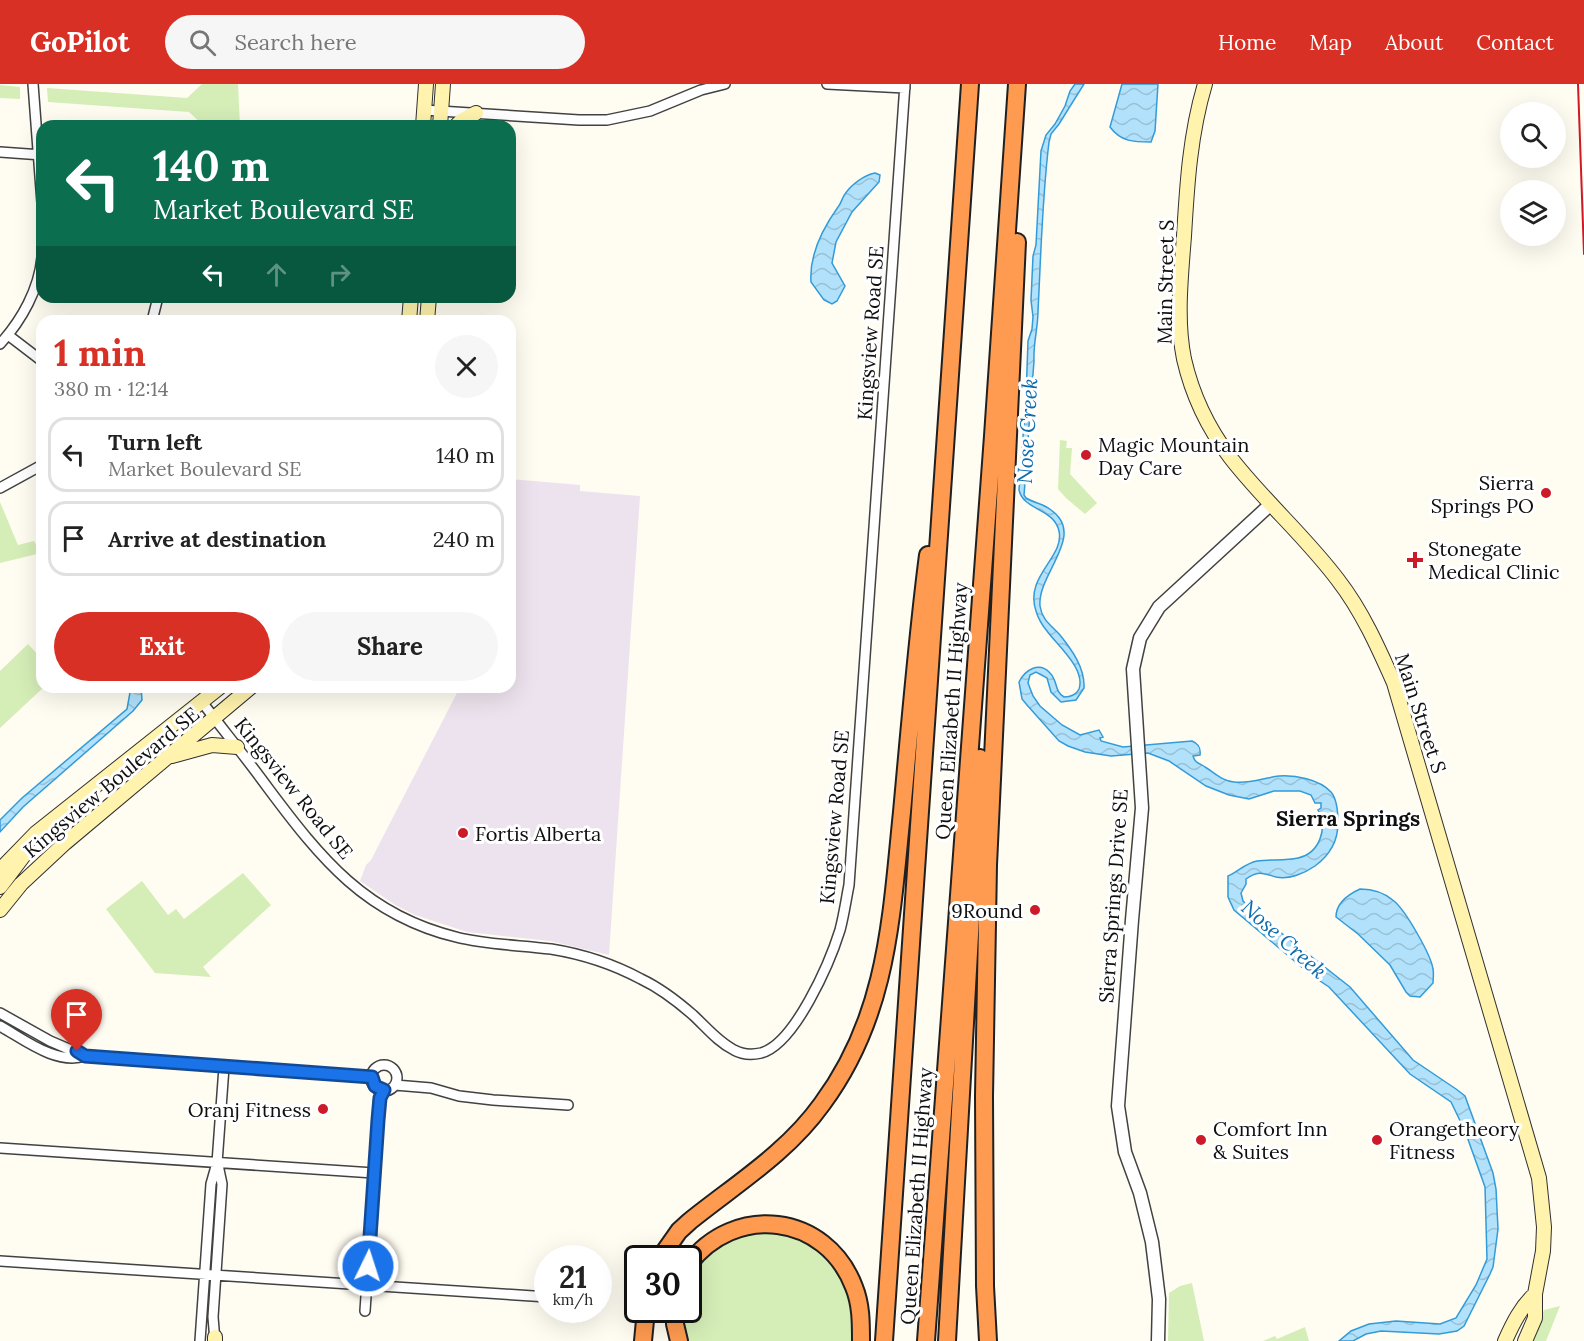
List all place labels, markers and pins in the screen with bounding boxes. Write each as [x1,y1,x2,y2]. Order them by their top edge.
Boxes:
place label: Magic Mountain Day Care [1098,432,1249,480]
marker: Magic Mountain Day Care [1079,448,1093,462]
place label: Sierra Springs PO [1431,470,1534,518]
marker: Sierra Springs PO [1539,486,1553,500]
place label: Stonegate Medical Clinic [1428,536,1560,584]
marker: Stonegate Medical Clinic [1406,551,1424,569]
place label: Fortis Alberta [475,821,601,846]
marker: Fortis Alberta [456,826,470,840]
place label: 9Round [951,898,1023,923]
marker: 9Round [1028,903,1042,917]
pin [51,989,102,1051]
place label: Oranj Fitness [188,1097,311,1122]
marker: Oranj Fitness [316,1102,330,1116]
place label: Comfort Inn & Suites [1213,1116,1328,1164]
place label: Orangetheory Fitness [1389,1116,1520,1164]
marker: Comfort Inn & Suites [1194,1133,1208,1147]
marker: Orangetheory Fitness [1370,1133,1384,1147]

